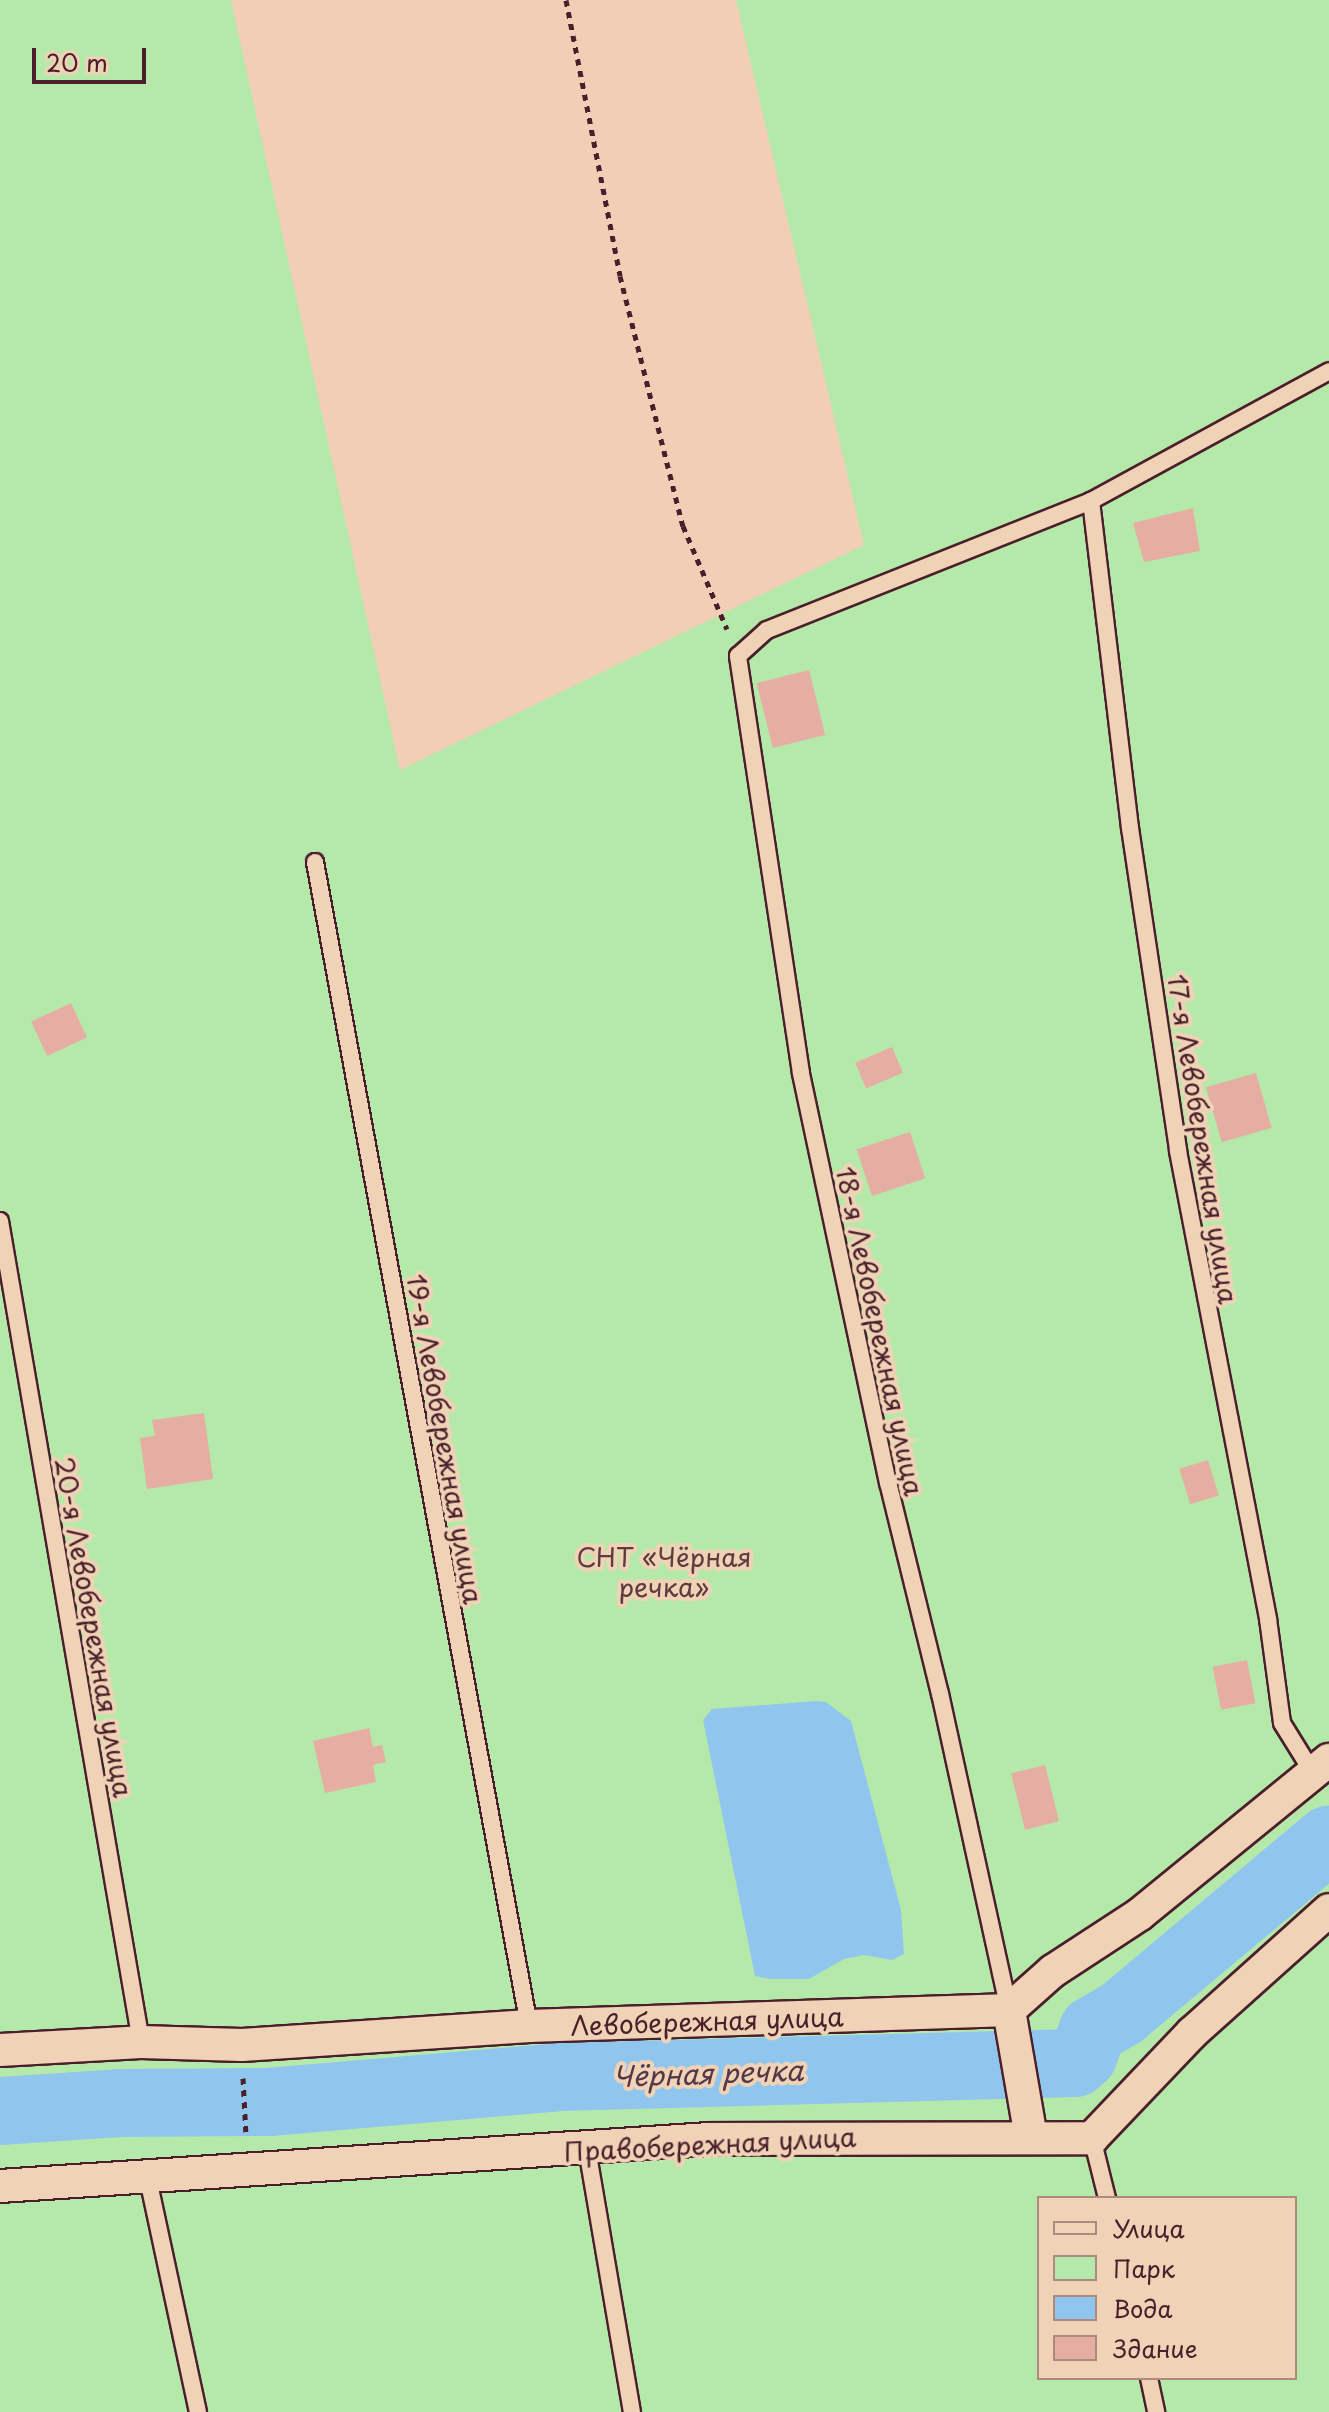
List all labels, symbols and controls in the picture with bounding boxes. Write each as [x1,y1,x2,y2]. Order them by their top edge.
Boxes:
scale bar [36,32,150,82]
text: 20 m [46,44,108,80]
street label: 17-я Левобережная улица [1161,971,1245,1307]
street label: 18-я Левобережная улица [830,1163,930,1499]
street label: 19-я Левобережная улица [400,1271,490,1607]
street label: 20-я Левобережная улица [49,1454,139,1800]
park label: СНТ «Чёрная речка» [576,1541,752,1602]
street label: Левобережная улица [569,2001,845,2041]
water label: Чёрная речка [612,2053,804,2093]
street label: Правобережная улица [562,2121,858,2167]
legend [1037,2196,1297,2380]
text: Улица [1113,2210,1185,2246]
text: Парк [1113,2250,1175,2286]
text: Вода [1113,2290,1172,2326]
text: Здание [1113,2330,1198,2366]

